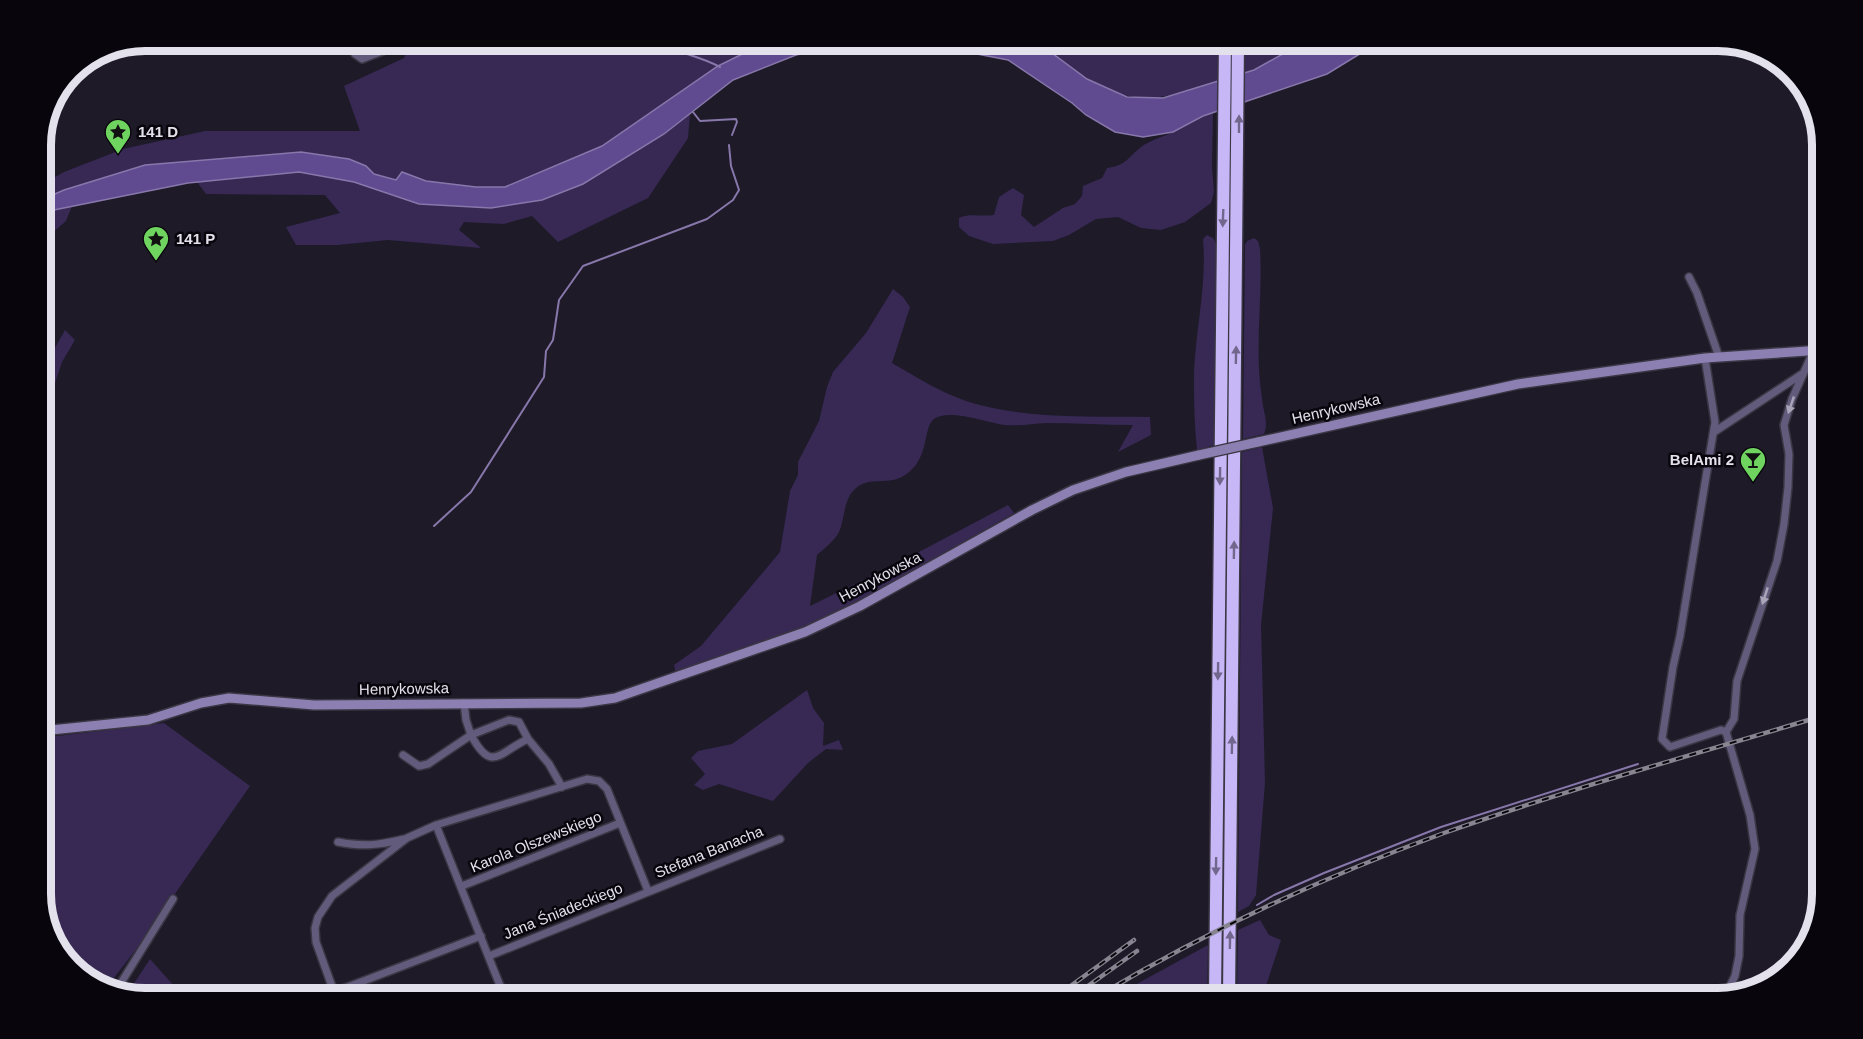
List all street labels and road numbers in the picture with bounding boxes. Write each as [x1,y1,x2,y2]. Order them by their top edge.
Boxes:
street label: Henrykowska [1290,390,1382,427]
street label: Henrykowska [836,548,924,605]
street label: Henrykowska [359,679,450,698]
street label: Karola Olszewskiego [468,807,604,876]
street label: Stefana Banacha [652,822,766,881]
street label: Jana Śniadeckiego [501,879,625,942]

